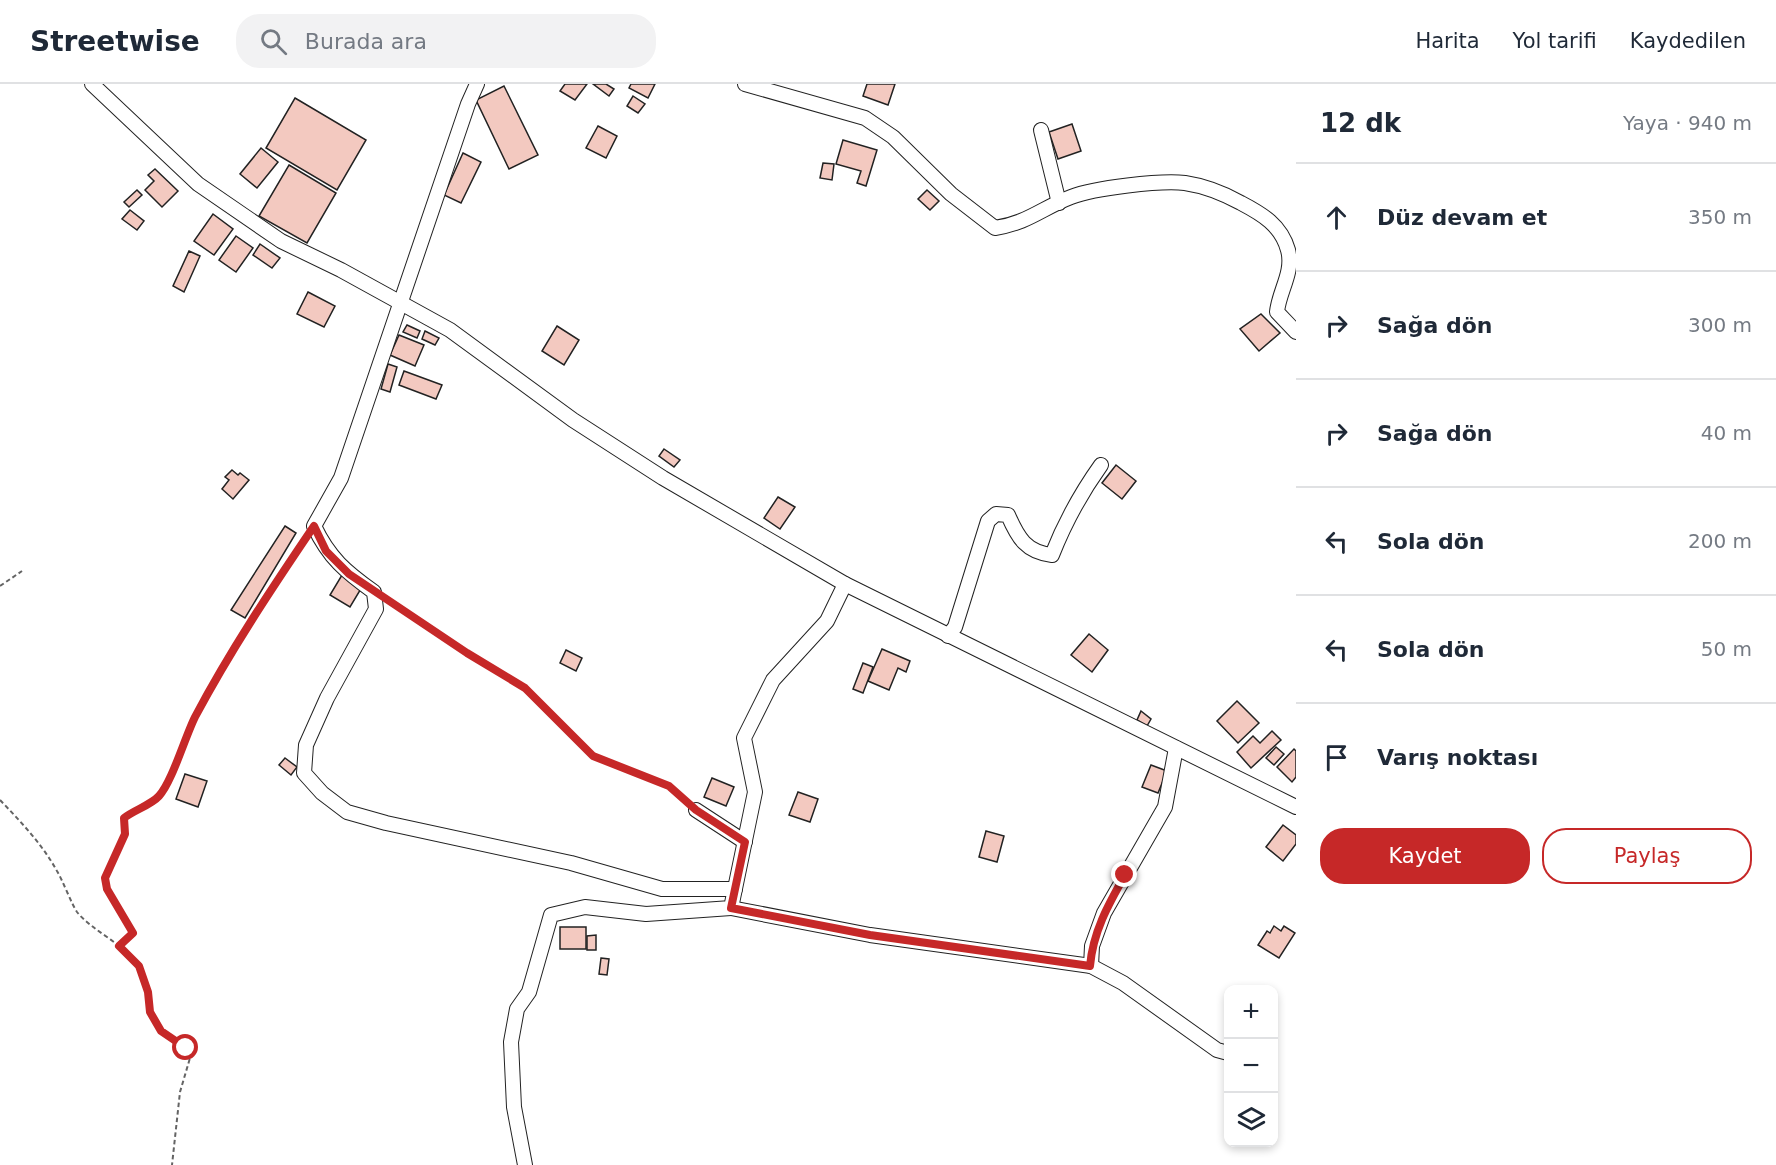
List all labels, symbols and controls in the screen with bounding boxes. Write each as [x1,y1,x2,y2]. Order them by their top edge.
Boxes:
search box [236,14,656,68]
text: Streetwise [30,25,200,58]
icon: search [257,25,290,58]
text: Burada ara [305,29,427,54]
text: Harita [1415,29,1480,53]
text: Yol tarifi [1513,29,1597,53]
text: Kaydedilen [1630,29,1746,53]
text: 12 dk [1320,108,1401,138]
text: Yaya · 940 m [1623,111,1752,135]
icon: ahead [1320,201,1353,234]
text: Düz devam et [1377,205,1547,230]
text: 350 m [1688,205,1752,229]
icon: right [1320,309,1353,342]
text: Sağa dön [1377,313,1492,338]
text: 300 m [1688,313,1752,337]
icon: right [1320,417,1353,450]
text: Sağa dön [1377,421,1492,446]
text: 40 m [1701,421,1752,445]
icon: left [1320,525,1353,558]
text: Sola dön [1377,529,1485,554]
text: 200 m [1688,529,1752,553]
icon: left [1320,633,1353,666]
text: Sola dön [1377,637,1485,662]
text: 50 m [1701,637,1752,661]
icon: arrive [1320,741,1353,774]
text: Varış noktası [1377,745,1538,770]
button: Kaydet [1320,828,1530,884]
button: Paylaş [1542,828,1752,884]
route end [1111,861,1137,887]
map controls [1224,985,1278,1147]
button: + [1224,985,1278,1039]
route start [172,1034,198,1060]
button: − [1224,1039,1278,1093]
button: layers [1224,1093,1278,1147]

